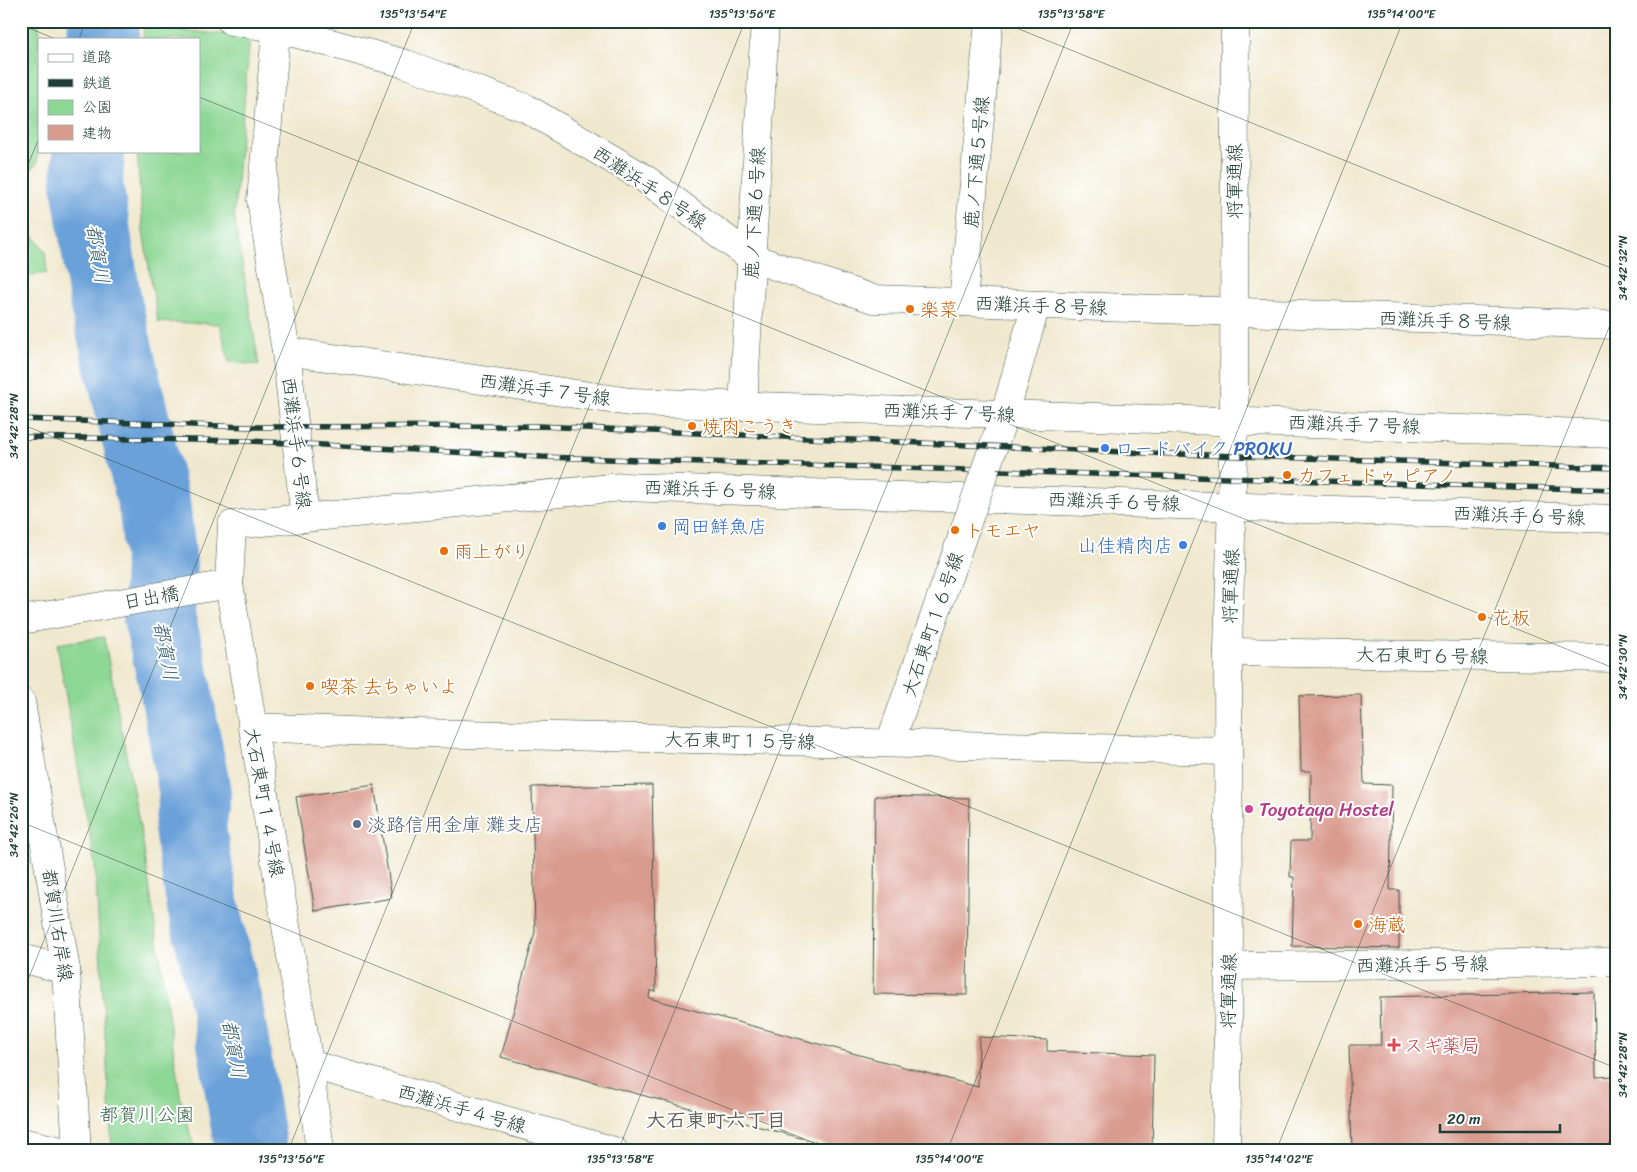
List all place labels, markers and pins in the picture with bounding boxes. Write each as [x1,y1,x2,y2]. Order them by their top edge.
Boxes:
place label: 楽菜 [920,293,958,326]
marker: 楽菜 [904,303,916,315]
place label: 焼肉こうき [702,410,797,443]
marker: 焼肉こうき [686,420,698,432]
place label: ロードバイク PROKU [1115,432,1293,465]
marker: ロードバイク PROKU [1099,442,1111,454]
place label: カフェ ドゥ ピアノ [1297,459,1457,492]
marker: カフェ ドゥ ピアノ [1281,469,1293,481]
place label: 岡田鮮魚店 [672,510,767,543]
place label: トモエヤ [965,514,1041,547]
marker: 岡田鮮魚店 [656,520,668,532]
marker: トモエヤ [949,524,961,536]
place label: 山佳精肉店 [1078,529,1173,562]
place label: 雨上がり [454,535,530,568]
marker: 山佳精肉店 [1177,539,1189,551]
marker: 雨上がり [438,545,450,557]
place label: 花板 [1492,601,1530,634]
marker: 花板 [1476,611,1488,623]
place label: 喫茶 去ちゃいよ [320,670,458,703]
marker: 喫茶 去ちゃいよ [304,680,316,692]
place label: Toyotaya Hostel [1259,793,1394,826]
marker: Toyotaya Hostel [1243,803,1255,815]
place label: 淡路信用金庫 灘支店 [367,808,543,841]
marker: 淡路信用金庫 灘支店 [351,818,363,830]
place label: 海蔵 [1368,908,1406,941]
marker: 海蔵 [1352,918,1364,930]
place label: スギ薬局 [1404,1029,1480,1062]
marker: スギ薬局 [1388,1039,1400,1051]

